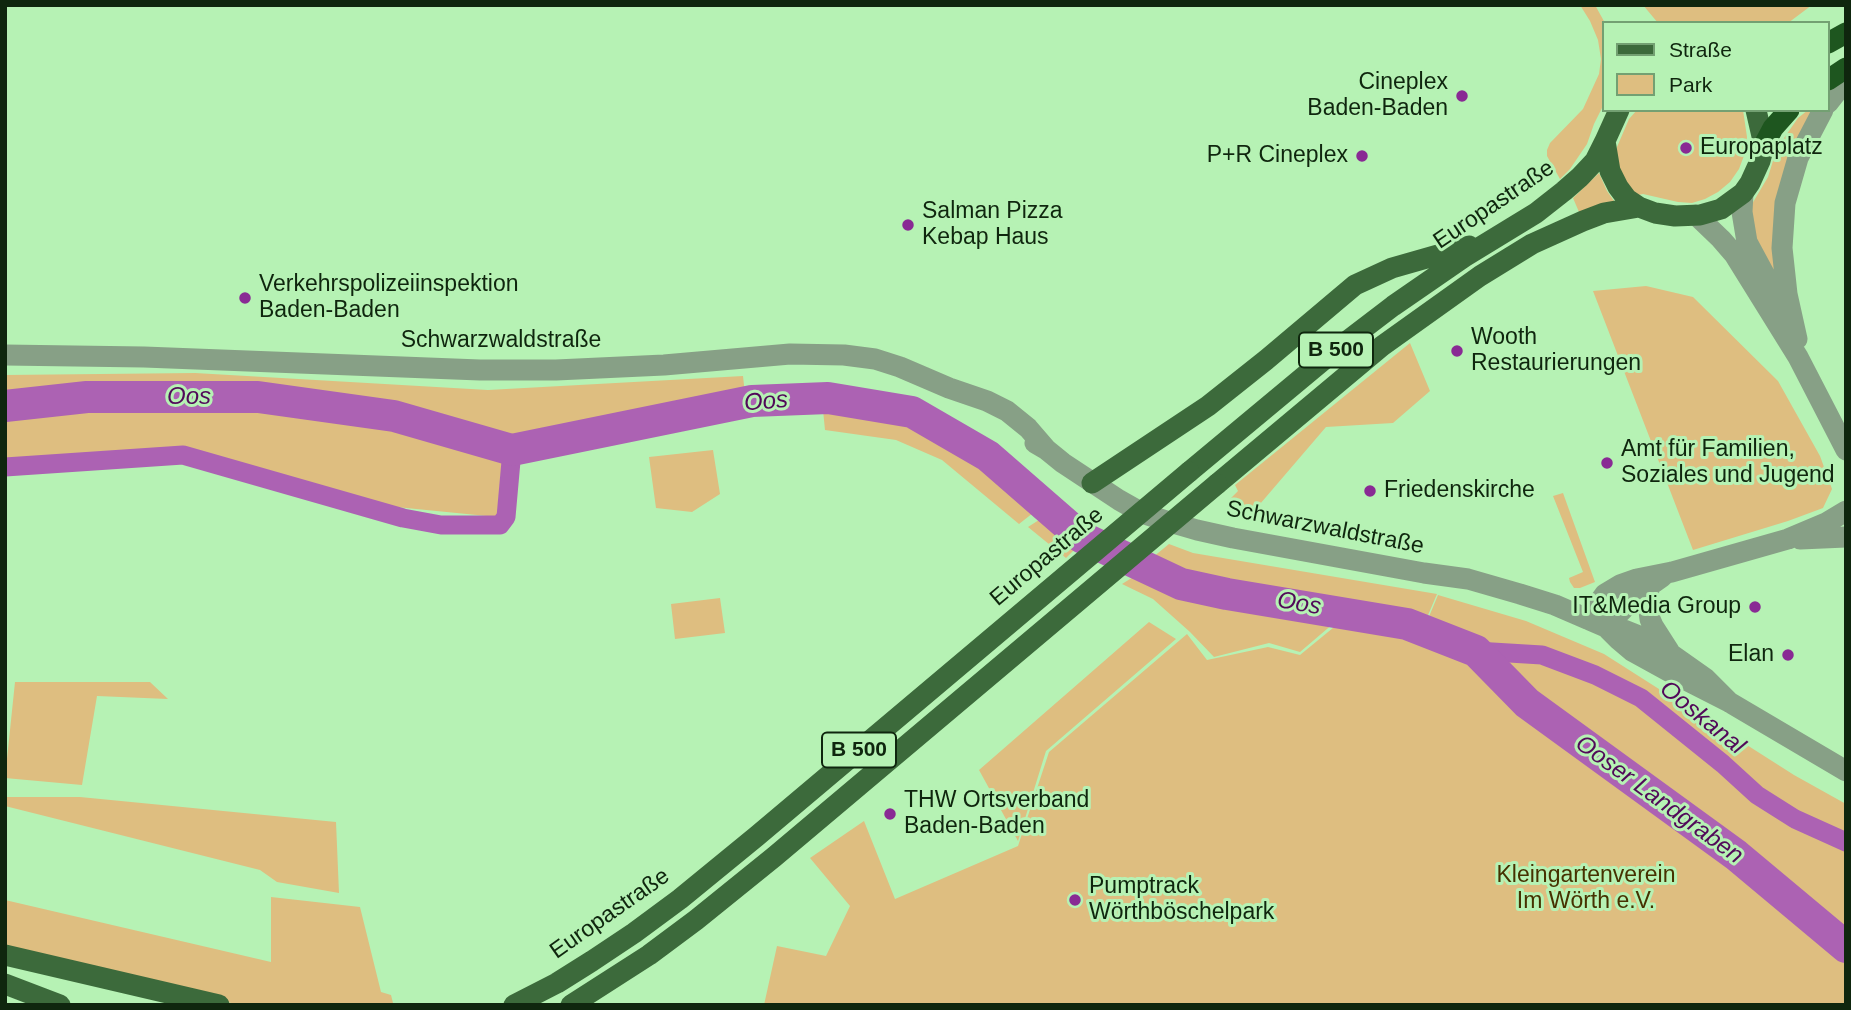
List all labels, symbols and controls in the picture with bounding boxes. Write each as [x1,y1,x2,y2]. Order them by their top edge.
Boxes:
legend [1602,21,1830,112]
text: Straße [1669,38,1732,61]
place label: Cineplex Baden-Baden [1307,69,1448,123]
text: Park [1669,73,1712,96]
marker: Cineplex Baden-Baden [1454,88,1470,104]
place label: Europaplatz [1700,134,1823,162]
marker: Europaplatz [1678,140,1694,156]
place label: P+R Cineplex [1207,142,1348,170]
marker: P+R Cineplex [1354,148,1370,164]
street label: Europastraße [1429,155,1559,255]
place label: Salman Pizza Kebap Haus [922,198,1063,252]
marker: Salman Pizza Kebap Haus [900,217,916,233]
place label: Verkehrspolizeiinspektion Baden-Baden [259,271,519,325]
marker: Verkehrspolizeiinspektion Baden-Baden [237,290,253,306]
place label: Wooth Restaurierungen [1471,324,1641,378]
street label: Schwarzwaldstraße [401,327,601,355]
road number: B 500 [1299,332,1373,368]
marker: Wooth Restaurierungen [1449,343,1465,359]
water label: Oos [167,383,211,411]
water label: Oos [743,386,789,418]
place label: Amt für Familien, Soziales und Jugend [1621,436,1835,490]
marker: Amt für Familien, Soziales und Jugend [1599,455,1615,471]
place label: Friedenskirche [1384,477,1535,505]
marker: Friedenskirche [1362,483,1378,499]
street label: Schwarzwaldstraße [1224,495,1426,561]
street label: Europastraße [985,502,1109,612]
water label: Oos [1275,586,1323,622]
place label: IT&Media Group [1572,593,1741,621]
marker: IT&Media Group [1747,599,1763,615]
place label: Elan [1728,641,1774,669]
marker: Elan [1780,647,1796,663]
water label: Ooskanal [1654,675,1750,761]
water label: Ooser Landgraben [1570,730,1748,870]
road number: B 500 [822,732,896,768]
place label: THW Ortsverband Baden-Baden [904,787,1089,841]
marker: THW Ortsverband Baden-Baden [882,806,898,822]
park label: Kleingartenverein Im Wörth e.V. [1496,862,1676,916]
street label: Europastraße [545,863,675,965]
place label: Pumptrack Wörthböschelpark [1089,873,1274,927]
marker: Pumptrack Wörthböschelpark [1067,892,1083,908]

